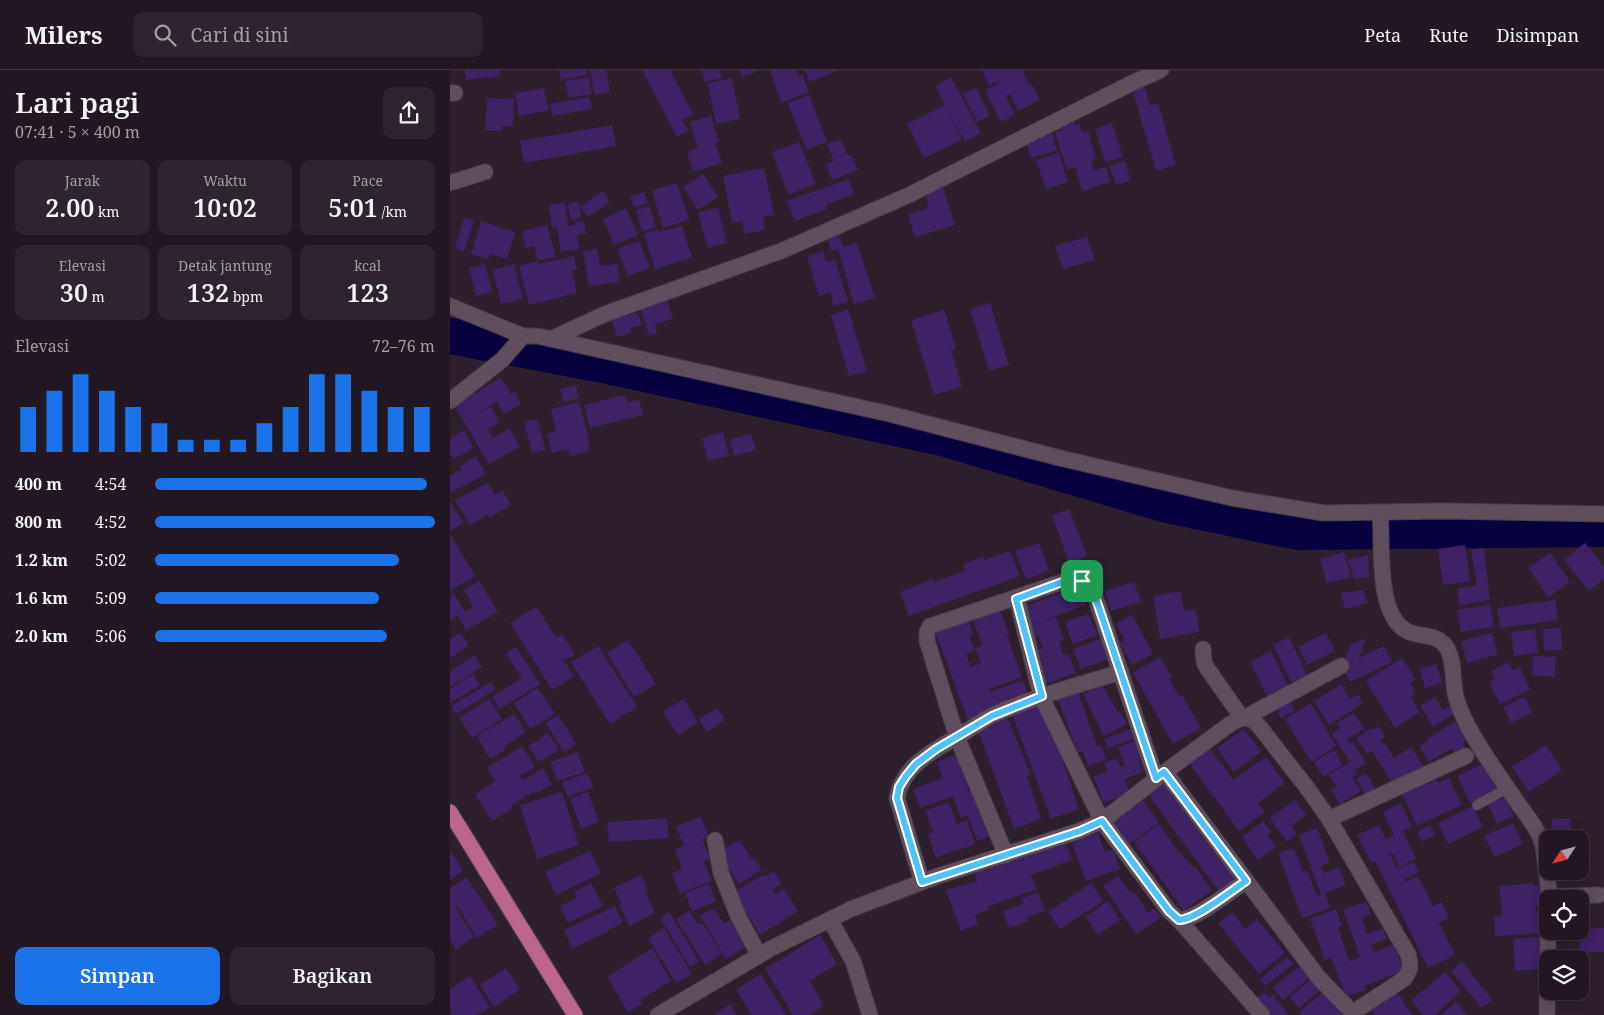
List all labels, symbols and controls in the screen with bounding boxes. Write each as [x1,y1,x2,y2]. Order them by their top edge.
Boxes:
search box [133,12,483,57]
text: Milers [25,18,103,51]
icon: search [151,21,179,49]
text: Cari di sini [191,22,289,48]
text: Peta [1364,23,1401,47]
text: Rute [1429,23,1468,47]
text: Disimpan [1496,23,1579,47]
text: Lari pagi [15,83,139,121]
button: share [383,87,435,139]
text: 07:41 · 5 × 400 m [15,121,140,143]
text: Jarak [65,171,100,190]
text: Waktu [203,171,247,190]
text: Pace [352,171,383,190]
text: 2.00 [45,190,94,224]
text: 10:02 [193,190,257,224]
text: 5:01 [328,190,378,224]
text: km [94,202,119,221]
text: /km [378,202,407,221]
text: Elevasi [59,256,106,275]
text: Detak jantung [178,256,272,275]
text: kcal [354,256,381,275]
text: 30 [60,275,88,309]
text: 132 [187,275,229,309]
text: 123 [347,275,389,309]
text: m [88,287,105,306]
text: bpm [229,287,263,306]
text: Elevasi [15,335,69,357]
text: 72–76 m [372,335,435,357]
text: 400 m [15,473,62,495]
text: 4:54 [95,473,126,495]
text: 800 m [15,511,62,533]
text: 4:52 [95,511,126,533]
text: 1.2 km [15,549,68,571]
text: 5:02 [95,549,126,571]
pin [1061,560,1103,602]
icon: arrive [1068,567,1096,595]
text: 1.6 km [15,587,68,609]
text: 5:09 [95,587,126,609]
text: 2.0 km [15,625,68,647]
text: 5:06 [95,625,126,647]
north arrow [1539,830,1589,880]
map controls [1539,830,1589,1000]
button: locate [1539,890,1589,940]
button: Simpan [15,947,220,1005]
button: Bagikan [230,947,435,1005]
button: layers [1539,950,1589,1000]

